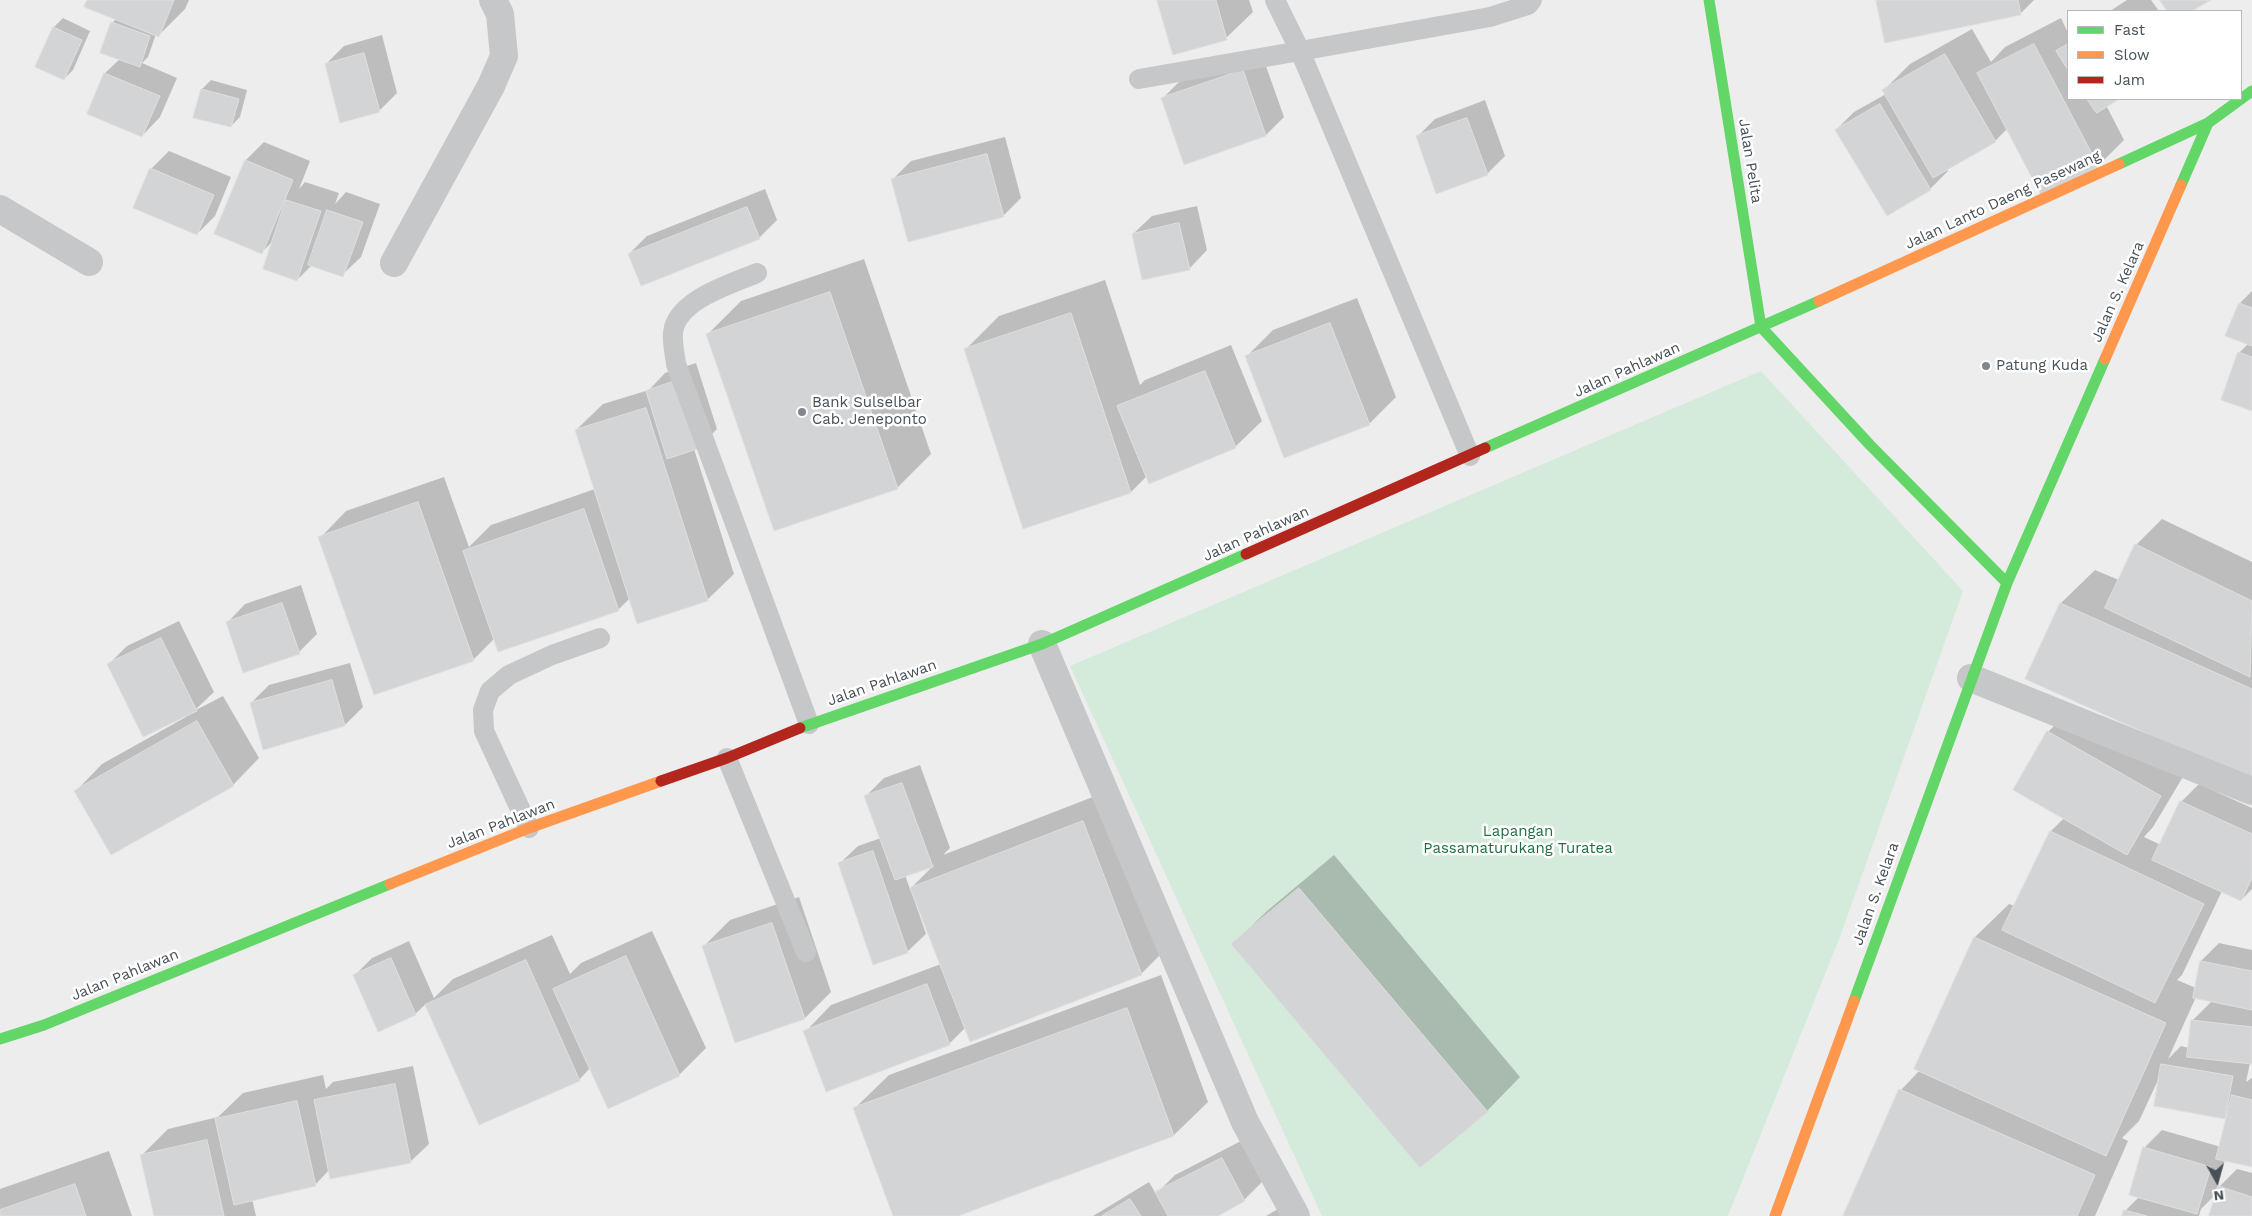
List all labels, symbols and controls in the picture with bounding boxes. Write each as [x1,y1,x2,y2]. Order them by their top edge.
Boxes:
legend [2067,10,2242,100]
text: Fast [2114,21,2145,39]
text: Slow [2114,46,2150,64]
text: Jam [2114,71,2145,89]
street label: Jalan Pelita [1734,118,1766,204]
street label: Jalan Lanto Daeng Pasewang [1902,147,2104,253]
street label: Jalan S. Kelara [2088,239,2148,345]
street label: Jalan Pahlawan [1571,339,1683,401]
place label: Patung Kuda [1996,357,2088,375]
marker: Patung Kuda [1980,360,1992,372]
place label: Bank Sulselbar Cab. Jeneponto [812,394,927,429]
marker: Bank Sulselbar Cab. Jeneponto [796,406,808,418]
street label: Jalan Pahlawan [1200,503,1312,565]
street label: Jalan Pahlawan [825,656,939,710]
street label: Jalan Pahlawan [444,795,558,853]
park label: Lapangan Passamaturukang Turatea [1423,823,1613,858]
street label: Jalan S. Kelara [1849,840,1903,948]
street label: Jalan Pahlawan [69,945,181,1005]
north arrow [2192,1156,2242,1206]
text: N [2213,1187,2225,1204]

